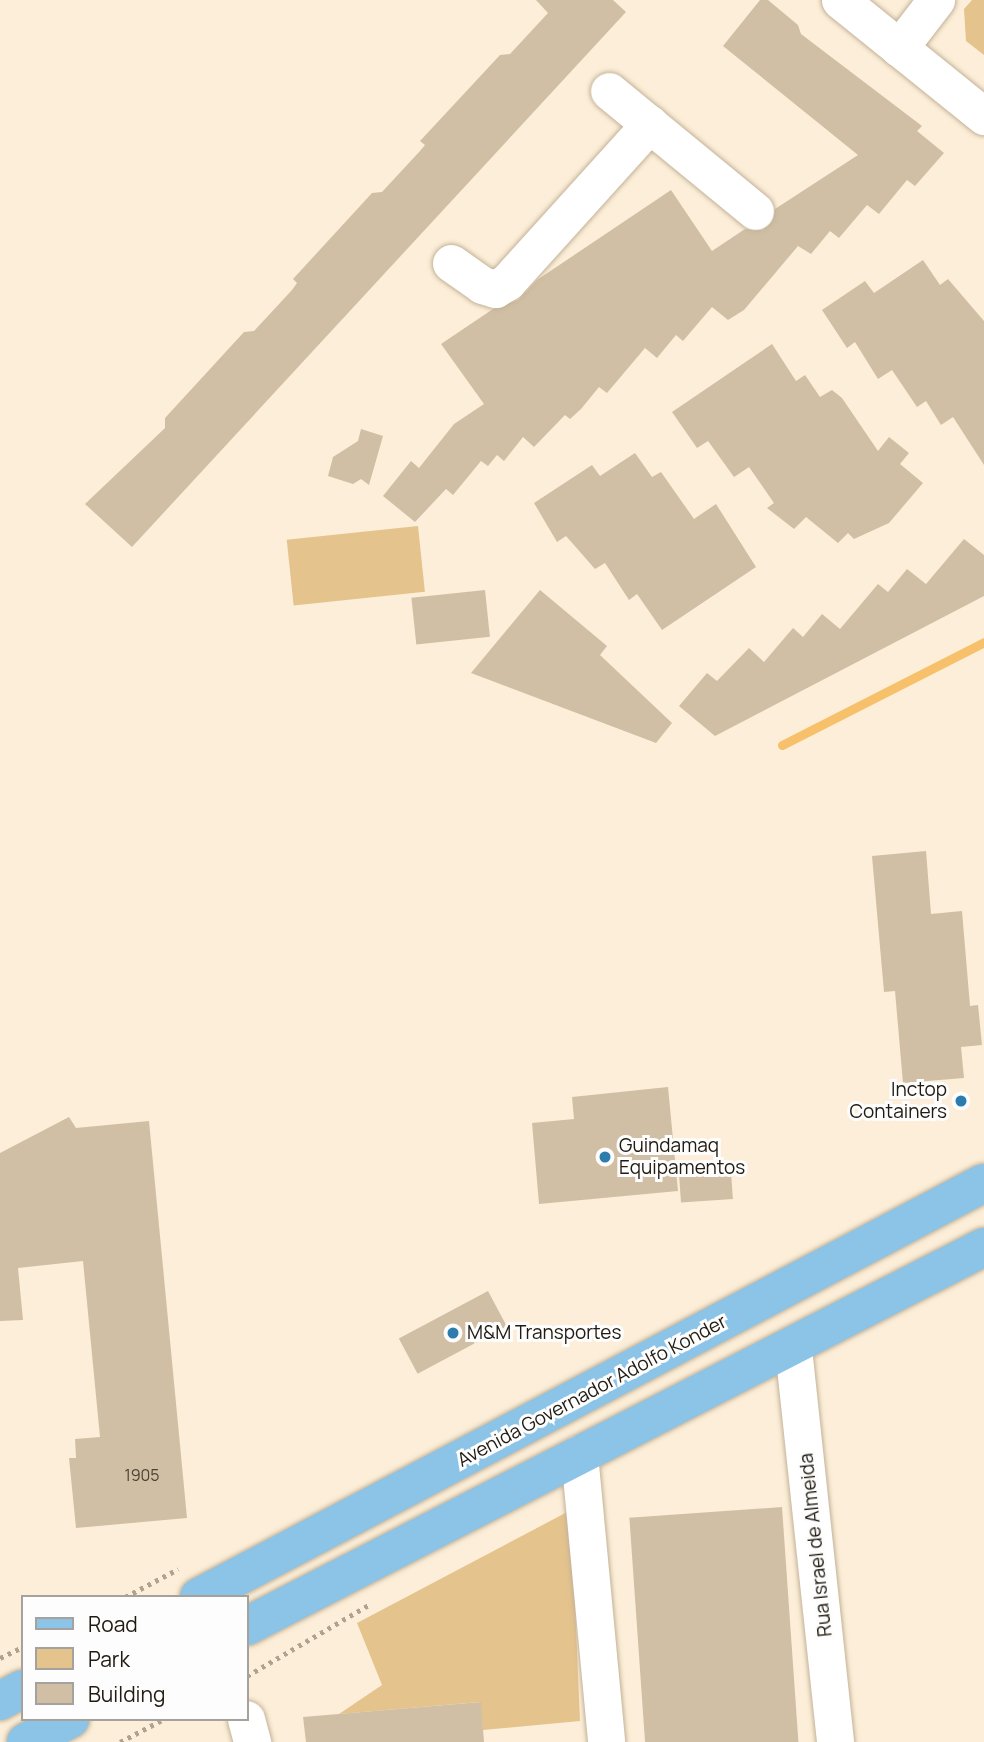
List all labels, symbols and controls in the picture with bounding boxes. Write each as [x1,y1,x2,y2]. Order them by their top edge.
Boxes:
place label: Inctop Containers [850,1079,947,1123]
marker: Inctop Containers [953,1093,969,1109]
place label: Guindamaq Equipamentos [619,1135,745,1179]
marker: Guindamaq Equipamentos [597,1149,613,1165]
street label: Avenida Governador Adolfo Konder [453,1310,731,1472]
place label: M&M Transportes [467,1322,621,1344]
marker: M&M Transportes [445,1325,461,1341]
street label: Rua Israel de Almeida [795,1452,837,1638]
house number: 1905 [124,1465,160,1485]
legend [21,1595,248,1721]
text: Road [88,1610,138,1638]
text: Park [88,1645,130,1673]
text: Building [88,1680,165,1708]

